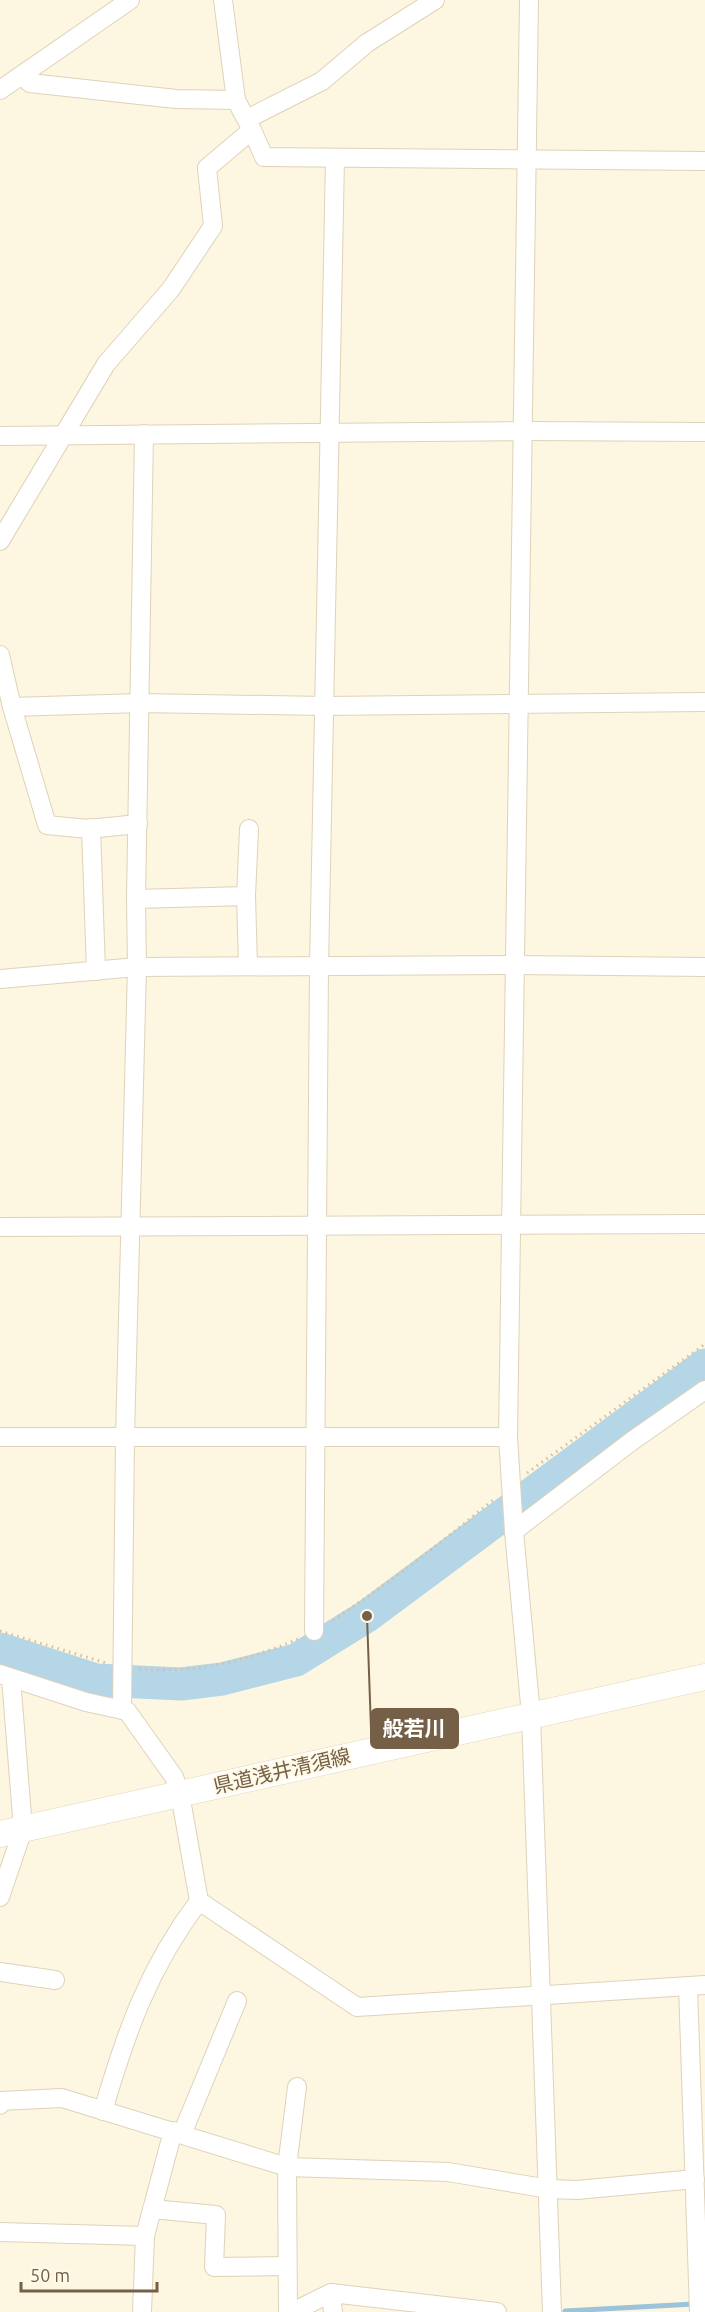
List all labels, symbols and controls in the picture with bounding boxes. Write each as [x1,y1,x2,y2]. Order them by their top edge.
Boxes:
callout: 般若川 [371,1709,458,1748]
text: 般若川 [383,1716,446,1740]
street label: 県道浅井清須線 [211,1744,353,1797]
scale bar [21,2255,158,2293]
text: 50 m [30,2265,70,2285]

